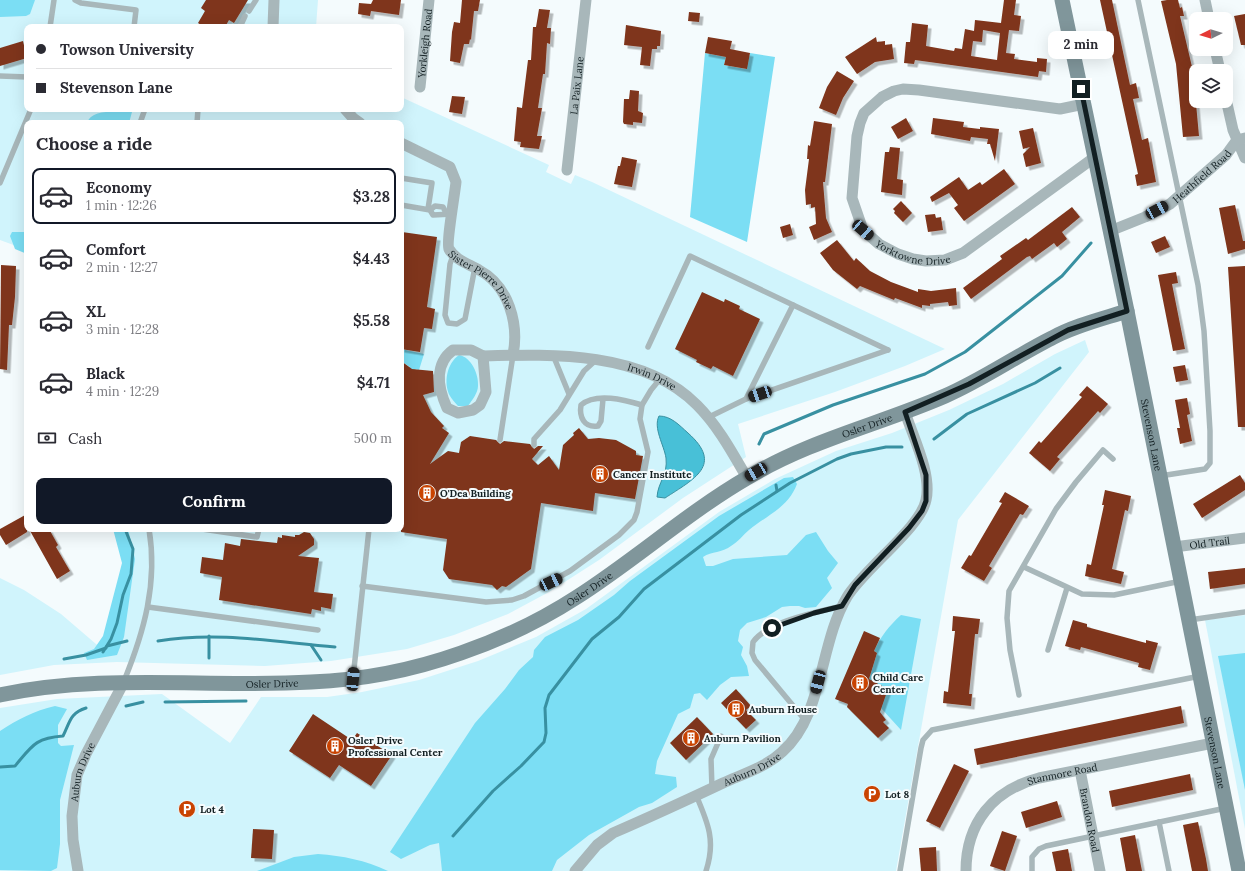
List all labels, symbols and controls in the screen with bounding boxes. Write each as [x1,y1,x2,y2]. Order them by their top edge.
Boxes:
street label: Yorkleigh Road [415,8,435,80]
north arrow [1189,12,1233,56]
map controls [1189,12,1233,108]
callout: 2 min [1048,31,1114,59]
text: 2 min [1064,36,1098,53]
text: Towson University [60,40,194,59]
street label: La Paix Lane [567,55,587,115]
button: layers [1189,64,1233,108]
text: Stevenson Lane [60,78,173,97]
route end [1072,80,1090,98]
text: Choose a ride [36,132,152,155]
street label: Heathfield Road [1170,148,1235,206]
icon: car [38,178,74,214]
text: Economy [86,178,151,197]
text: $3.28 [353,187,390,206]
text: 1 min · 12:26 [86,197,157,214]
car [1144,199,1170,221]
car [850,218,876,242]
street label: Yorktowne Drive [871,237,953,268]
icon: car [38,240,74,276]
text: Comfort [86,240,146,259]
street label: Sister Pierre Drive [445,248,516,312]
text: $4.43 [353,249,390,268]
text: 2 min · 12:27 [86,259,158,276]
icon: car [38,302,74,338]
text: XL [86,302,106,321]
text: $5.58 [353,311,390,330]
text: 3 min · 12:28 [86,321,159,338]
street label: Irwin Drive [626,361,679,394]
icon: car [38,364,74,400]
text: Black [86,364,125,383]
text: $4.71 [357,373,390,392]
text: 4 min · 12:29 [86,383,159,400]
car [747,384,773,404]
street label: Stevenson Lane [1138,398,1165,473]
street label: Osler Drive [840,411,895,441]
icon: cash [36,427,58,449]
text: Cash [68,429,102,448]
text: 500 m [354,430,392,447]
car [743,461,769,483]
building icon: Cancer Institute [590,464,610,484]
place label: Cancer Institute [613,468,692,481]
button: Confirm [36,478,392,524]
building icon: O'Dea Building [417,483,437,503]
place label: O'Dea Building [440,487,511,500]
street label: Old Trail [1189,534,1231,552]
street label: Osler Drive [564,569,616,609]
car [538,571,564,593]
route start [763,619,781,637]
car [346,667,360,691]
car [809,669,827,695]
place label: Child Care Center [873,671,924,696]
building icon: Child Care Center [850,673,870,693]
street label: Osler Drive [246,677,299,691]
building icon: Auburn House [726,699,746,719]
place label: Auburn House [749,703,818,716]
street label: Stevenson Lane [1201,715,1228,790]
building icon: Auburn Pavilion [681,728,701,748]
place label: Auburn Pavilion [704,732,781,745]
place label: Osler Drive Professional Center [348,734,443,759]
building icon: Osler Drive Professional Center [325,736,345,756]
street label: Auburn Drive [68,740,98,803]
street label: Auburn Drive [721,749,784,789]
street label: Stanmore Road [1026,760,1099,788]
parking icon: Lot 8 [862,784,882,804]
street label: Brandon Road [1077,787,1102,854]
place label: Lot 8 [885,788,909,801]
parking icon: Lot 4 [177,799,197,819]
place label: Lot 4 [200,803,224,816]

